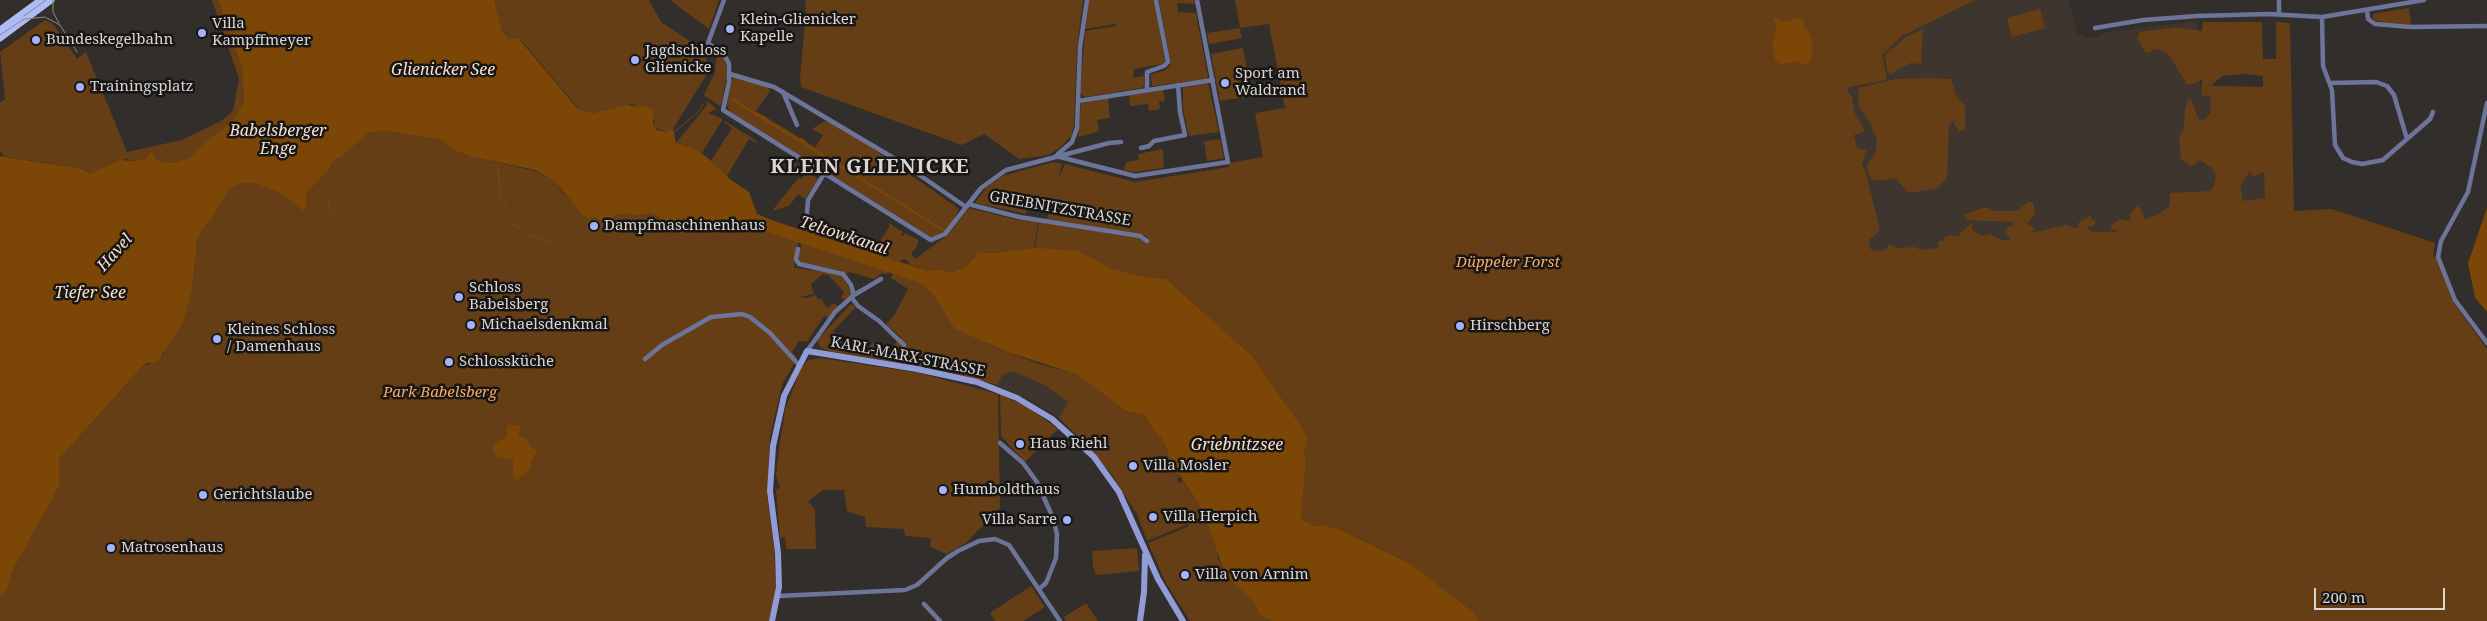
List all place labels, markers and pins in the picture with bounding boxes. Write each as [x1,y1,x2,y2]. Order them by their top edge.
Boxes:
place label: Klein-Glienicker Kapelle [740,11,856,46]
place label: Villa Kampffmeyer [212,15,311,50]
marker: Klein-Glienicker Kapelle [724,23,736,35]
marker: Villa Kampffmeyer [196,27,208,39]
place label: Bundeskegelbahn [46,31,173,49]
marker: Bundeskegelbahn [30,34,42,46]
place label: Jagdschloss Glienicke [645,42,727,77]
marker: Jagdschloss Glienicke [629,54,641,66]
place label: Sport am Waldrand [1235,65,1306,100]
marker: Sport am Waldrand [1219,77,1231,89]
place label: Trainingsplatz [90,78,193,96]
marker: Trainingsplatz [74,81,86,93]
place label: Dampfmaschinenhaus [604,217,765,235]
marker: Dampfmaschinenhaus [588,220,600,232]
place label: Schloss Babelsberg [469,279,548,314]
marker: Schloss Babelsberg [453,291,465,303]
place label: Michaelsdenkmal [481,316,608,334]
place label: Hirschberg [1470,317,1550,335]
marker: Michaelsdenkmal [465,319,477,331]
marker: Hirschberg [1454,320,1466,332]
place label: Kleines Schloss / Damenhaus [227,321,335,356]
marker: Kleines Schloss / Damenhaus [211,333,223,345]
place label: Schlossküche [459,353,554,371]
marker: Schlossküche [443,356,455,368]
place label: Haus Riehl [1030,435,1107,453]
marker: Haus Riehl [1014,438,1026,450]
place label: Villa Mosler [1143,457,1229,475]
marker: Villa Mosler [1127,460,1139,472]
place label: Humboldthaus [953,481,1060,499]
marker: Humboldthaus [937,484,949,496]
place label: Gerichtslaube [213,486,312,504]
marker: Gerichtslaube [197,489,209,501]
place label: Villa Herpich [1163,508,1257,526]
place label: Villa Sarre [982,511,1057,529]
marker: Villa Herpich [1147,511,1159,523]
marker: Villa Sarre [1061,514,1073,526]
place label: Matrosenhaus [121,539,223,557]
marker: Matrosenhaus [105,542,117,554]
place label: Villa von Arnim [1195,566,1309,584]
marker: Villa von Arnim [1179,569,1191,581]

